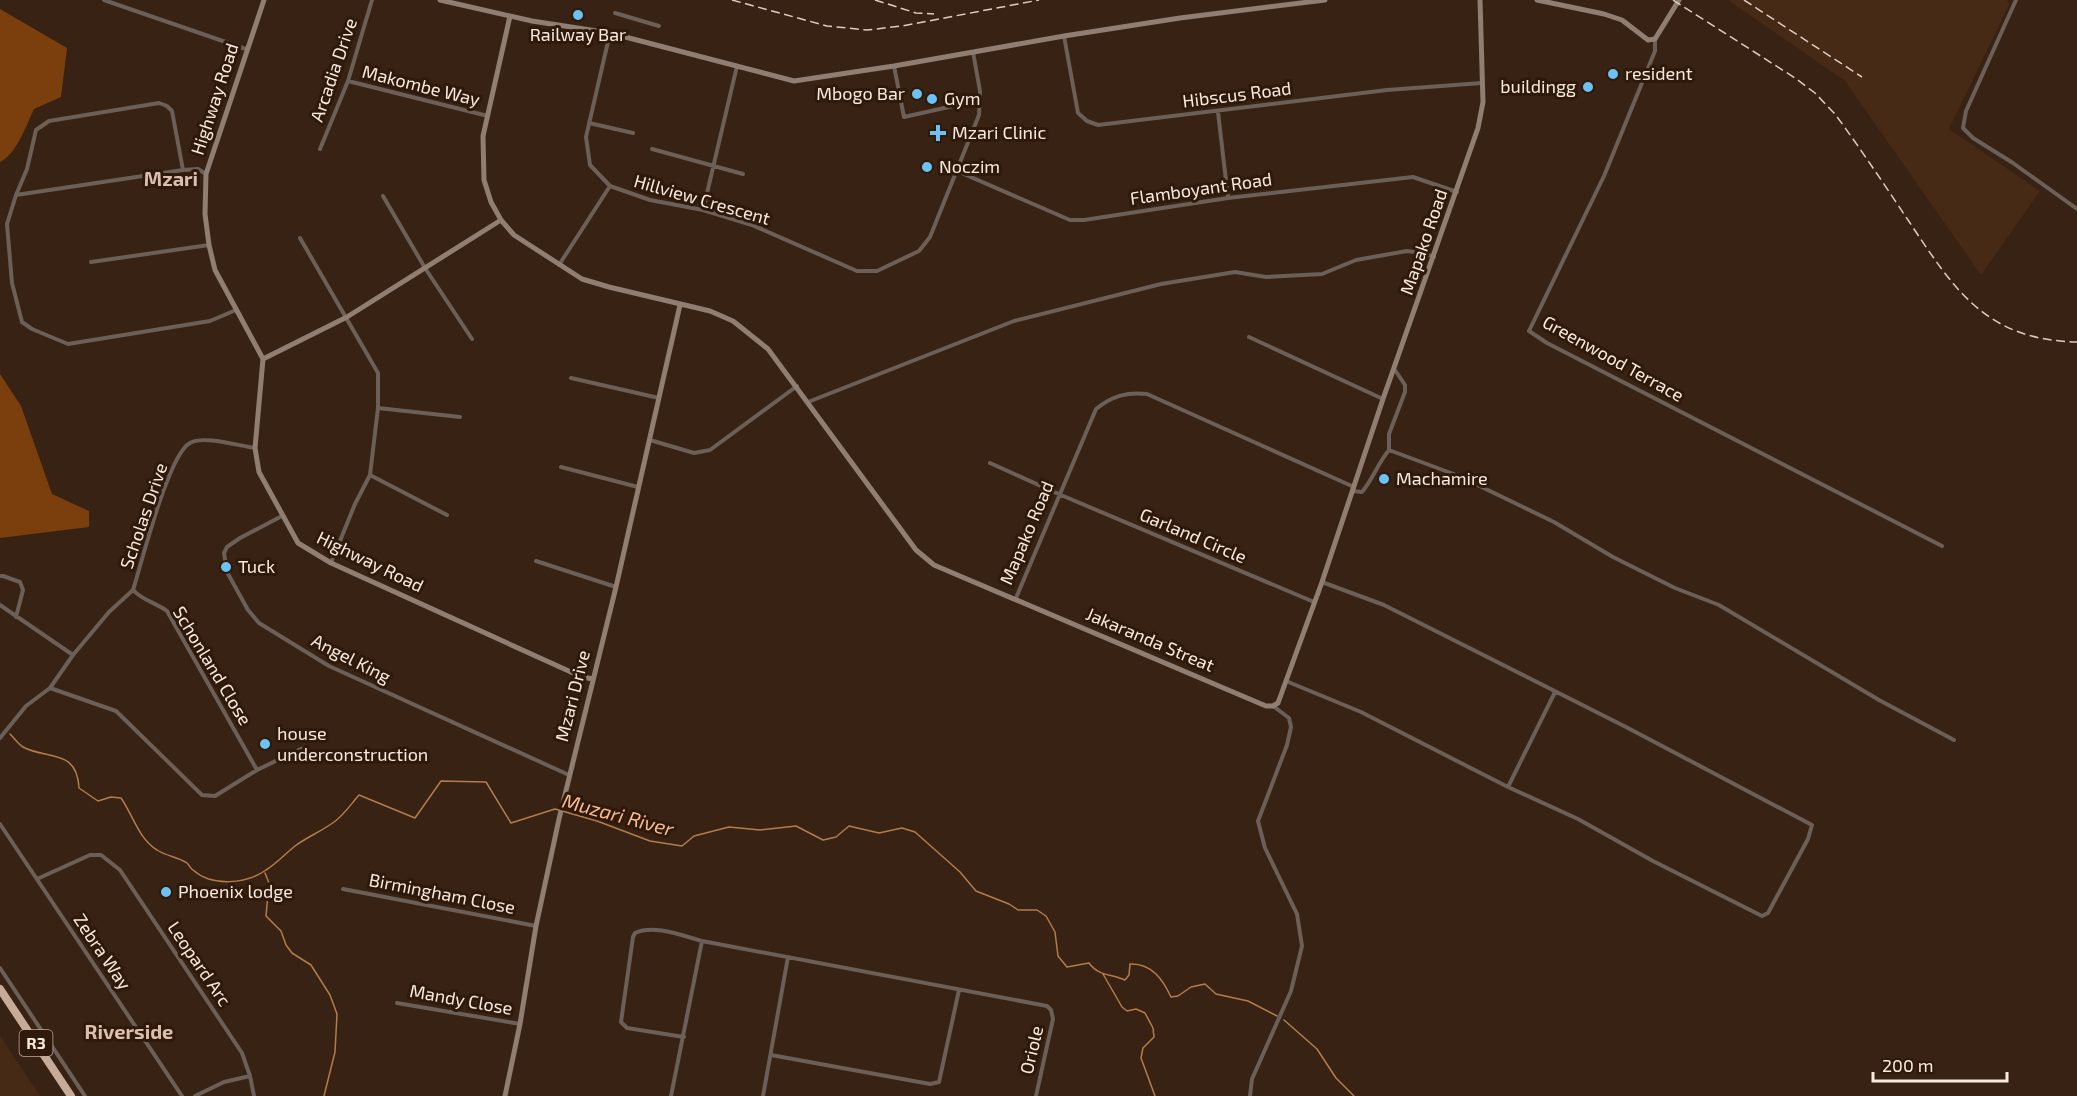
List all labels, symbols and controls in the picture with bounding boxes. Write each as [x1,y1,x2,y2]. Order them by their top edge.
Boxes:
marker: Railway Bar [571,8,585,22]
street label: Arcadia Drive [305,15,361,124]
place label: Railway Bar [530,23,626,45]
street label: Highway Road [186,40,242,157]
street label: Makombe Way [360,60,483,110]
place label: resident [1625,62,1693,84]
marker: resident [1606,67,1620,81]
place label: buildingg [1500,75,1576,97]
street label: Hibscus Road [1181,76,1293,112]
marker: buildingg [1581,80,1595,94]
place label: Mbogo Bar [816,82,905,104]
marker: Mbogo Bar [910,87,924,101]
place label: Gym [944,87,981,109]
marker: Gym [925,92,939,106]
place label: Mzari Clinic [952,121,1047,143]
marker: Mzari Clinic [929,124,947,142]
place label: Noczim [939,155,1000,177]
marker: Noczim [920,160,934,174]
district label: Mzari [144,166,198,190]
street label: Flamboyant Road [1128,167,1273,209]
street label: Hillview Crescent [632,169,773,229]
street label: Mapako Road [1395,186,1451,298]
street label: Greenwood Terrace [1539,310,1688,406]
street label: Scholas Drive [115,460,171,572]
place label: Machamire [1396,467,1488,489]
marker: Machamire [1377,472,1391,486]
street label: Mapako Road [994,477,1058,588]
street label: Garland Circle [1137,503,1250,567]
street label: Highway Road [313,526,428,596]
place label: Tuck [238,555,275,577]
marker: Tuck [219,560,233,574]
street label: Schonland Close [169,602,257,729]
street label: Jakaranda Streat [1083,602,1218,676]
street label: Angel King [308,629,395,687]
street label: Mzari Drive [550,648,594,744]
place label: house underconstruction [277,722,428,765]
marker: house underconstruction [258,737,272,751]
water label: Muzari River [560,788,678,841]
street label: Birmingham Close [367,868,517,918]
place label: Phoenix lodge [178,880,293,902]
marker: Phoenix lodge [159,885,173,899]
street label: Zebra Way [69,909,137,994]
street label: Leopard Arc [163,917,236,1010]
street label: Mandy Close [408,979,514,1019]
district label: Riverside [85,1019,173,1043]
street label: Oriole [1015,1023,1047,1076]
road number: R3 [20,1030,52,1056]
scale bar [1873,1045,2006,1083]
text: 200 m [1882,1054,1934,1076]

